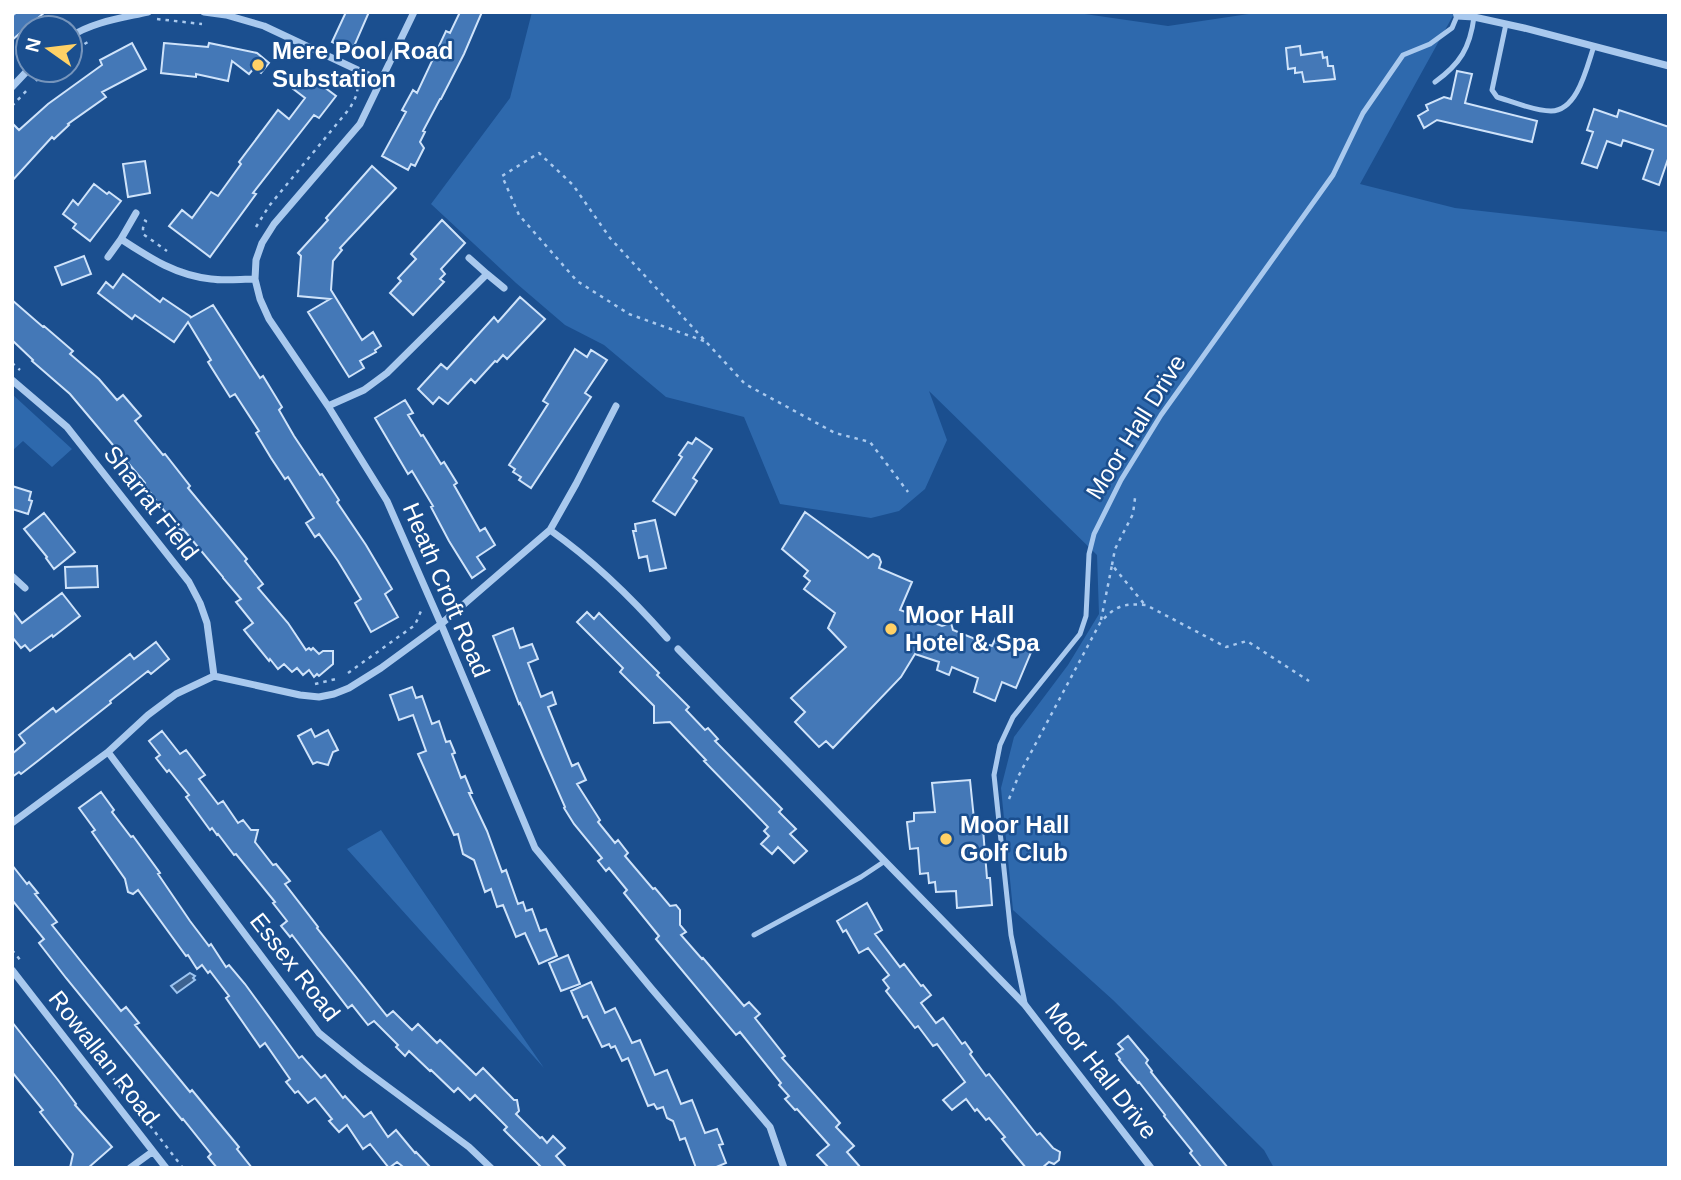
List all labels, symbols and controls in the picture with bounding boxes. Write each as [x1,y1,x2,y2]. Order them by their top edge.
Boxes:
north arrow [14,14,84,84]
text: N [21,36,45,54]
place label: Mere Pool Road Substation [272,37,453,92]
marker: Mere Pool Road Substation [250,57,266,73]
street label: Moor Hall Drive [1080,349,1191,504]
street label: Sharrat Field [98,440,204,565]
street label: Heath Croft Road [398,499,495,681]
place label: Moor Hall Hotel & Spa [905,601,1040,656]
marker: Moor Hall Hotel & Spa [883,621,899,637]
place label: Moor Hall Golf Club [960,811,1069,866]
marker: Moor Hall Golf Club [938,831,954,847]
street label: Essex Road [245,907,346,1026]
street label: Rowallan Road [44,985,165,1130]
street label: Moor Hall Drive [1040,997,1163,1144]

